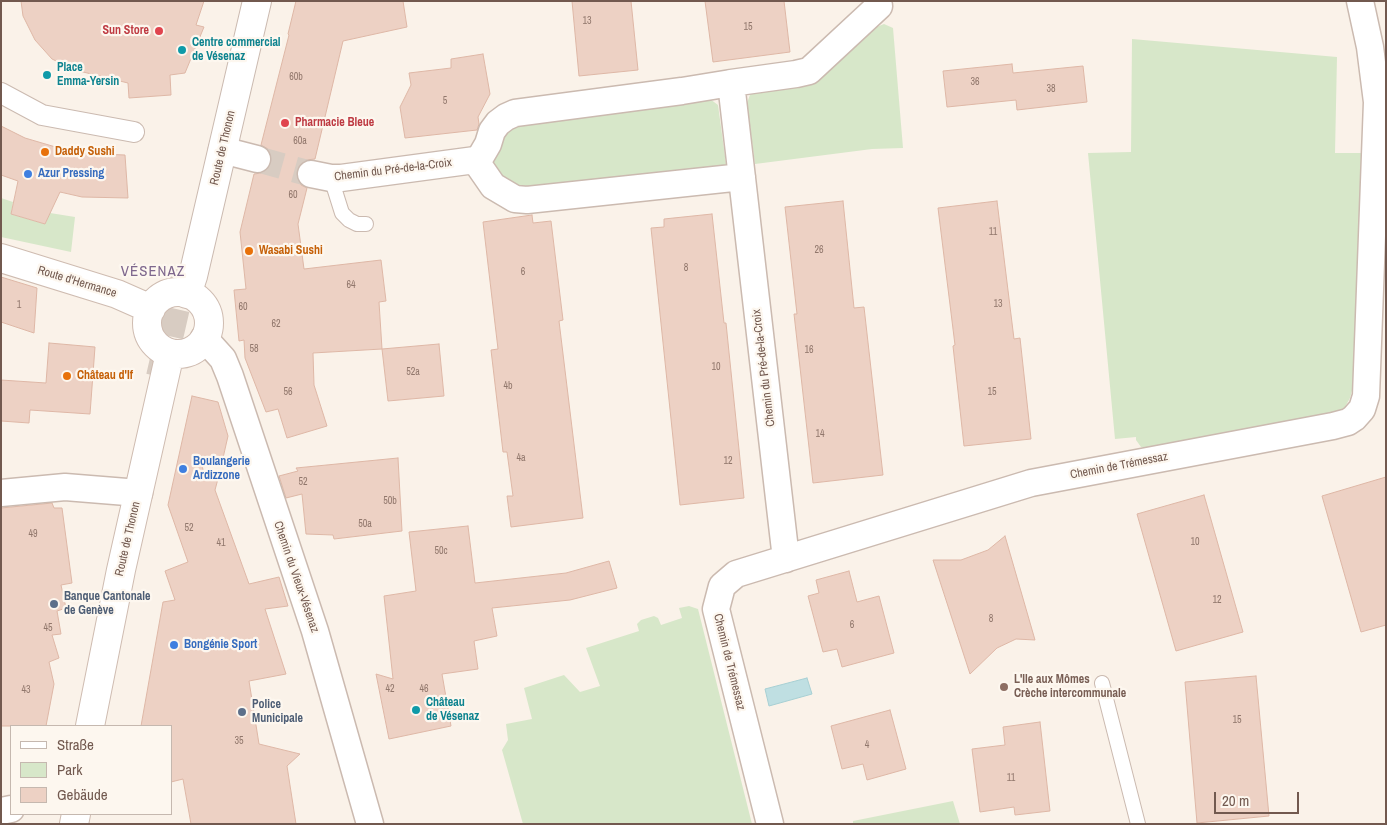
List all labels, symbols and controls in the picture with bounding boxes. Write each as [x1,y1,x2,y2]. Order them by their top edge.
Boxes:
house number: 13 [582,15,592,27]
house number: 15 [743,21,753,33]
place label: Sun Store [103,24,149,38]
marker: Sun Store [153,25,165,37]
place label: Centre commercial de Vésenaz [192,36,281,64]
marker: Centre commercial de Vésenaz [176,44,188,56]
place label: Place Emma-Yersin [57,61,119,89]
marker: Place Emma-Yersin [41,69,53,81]
house number: 60b [289,71,303,83]
house number: 36 [970,76,980,88]
house number: 38 [1046,83,1056,95]
house number: 5 [443,95,447,107]
street label: Route de Thonon [207,109,239,187]
place label: Pharmacie Bleue [295,116,374,130]
marker: Pharmacie Bleue [279,117,291,129]
house number: 60a [293,135,307,147]
place label: Daddy Sushi [55,145,115,159]
marker: Daddy Sushi [39,146,51,158]
street label: Chemin du Pré-de-la-Croix [334,156,452,184]
place label: Azur Pressing [38,167,104,181]
marker: Azur Pressing [22,168,34,180]
house number: 60 [288,189,298,201]
house number: 11 [989,226,997,238]
place label: Wasabi Sushi [259,244,323,258]
house number: 26 [814,244,824,256]
marker: Wasabi Sushi [243,245,255,257]
house number: 8 [684,262,688,274]
street label: Route d'Hermance [36,263,118,301]
district label: VÉSENAZ [120,263,186,281]
house number: 6 [521,266,525,278]
house number: 64 [346,279,356,291]
house number: 13 [993,298,1003,310]
house number: 1 [17,299,21,311]
house number: 60 [238,301,248,313]
street label: Chemin du Pré-de-la-Croix [750,309,778,427]
house number: 62 [271,318,281,330]
house number: 58 [249,343,259,355]
house number: 16 [804,344,814,356]
house number: 10 [711,361,721,373]
house number: 52a [406,366,420,378]
place label: Château d'If [77,369,133,383]
marker: Château d'If [61,370,73,382]
house number: 4b [503,380,513,392]
house number: 56 [283,386,293,398]
house number: 15 [987,386,997,398]
house number: 14 [815,428,825,440]
street label: Chemin de Trémessaz [1069,449,1169,483]
house number: 4a [516,452,526,464]
place label: Boulangerie Ardizzone [193,455,250,483]
house number: 12 [723,455,733,467]
marker: Boulangerie Ardizzone [177,463,189,475]
house number: 52 [298,476,308,488]
house number: 50b [383,495,397,507]
street label: Route de Thonon [112,500,144,578]
house number: 50a [358,518,372,530]
street label: Chemin du Vieux-Vésenaz [270,519,322,635]
house number: 52 [184,522,194,534]
house number: 49 [28,528,38,540]
house number: 10 [1190,536,1200,548]
house number: 41 [216,537,226,549]
house number: 50c [434,545,448,557]
place label: Banque Cantonale de Genève [64,590,150,618]
house number: 12 [1212,594,1222,606]
marker: Banque Cantonale de Genève [48,598,60,610]
street label: Chemin de Trémessaz [710,612,748,712]
house number: 8 [989,613,993,625]
house number: 6 [850,619,854,631]
house number: 45 [43,622,53,634]
place label: Bongénie Sport [184,638,257,652]
marker: Bongénie Sport [168,639,180,651]
place label: L'Ile aux Mômes Crèche intercommunale [1014,673,1126,701]
marker: L'Ile aux Mômes Crèche intercommunale [998,681,1010,693]
house number: 42 [385,683,395,695]
house number: 46 [419,683,429,695]
house number: 43 [21,684,31,696]
place label: Château de Vésenaz [426,696,479,724]
place label: Police Municipale [252,698,303,726]
marker: Château de Vésenaz [410,704,422,716]
marker: Police Municipale [236,706,248,718]
house number: 15 [1232,714,1242,726]
legend [10,725,172,815]
text: Straße [57,734,94,755]
house number: 35 [234,735,244,747]
house number: 4 [865,739,869,751]
text: Park [57,759,82,780]
house number: 11 [1007,772,1015,784]
scale bar [1217,782,1302,814]
text: Gebäude [57,784,108,805]
text: 20 m [1222,790,1249,811]

